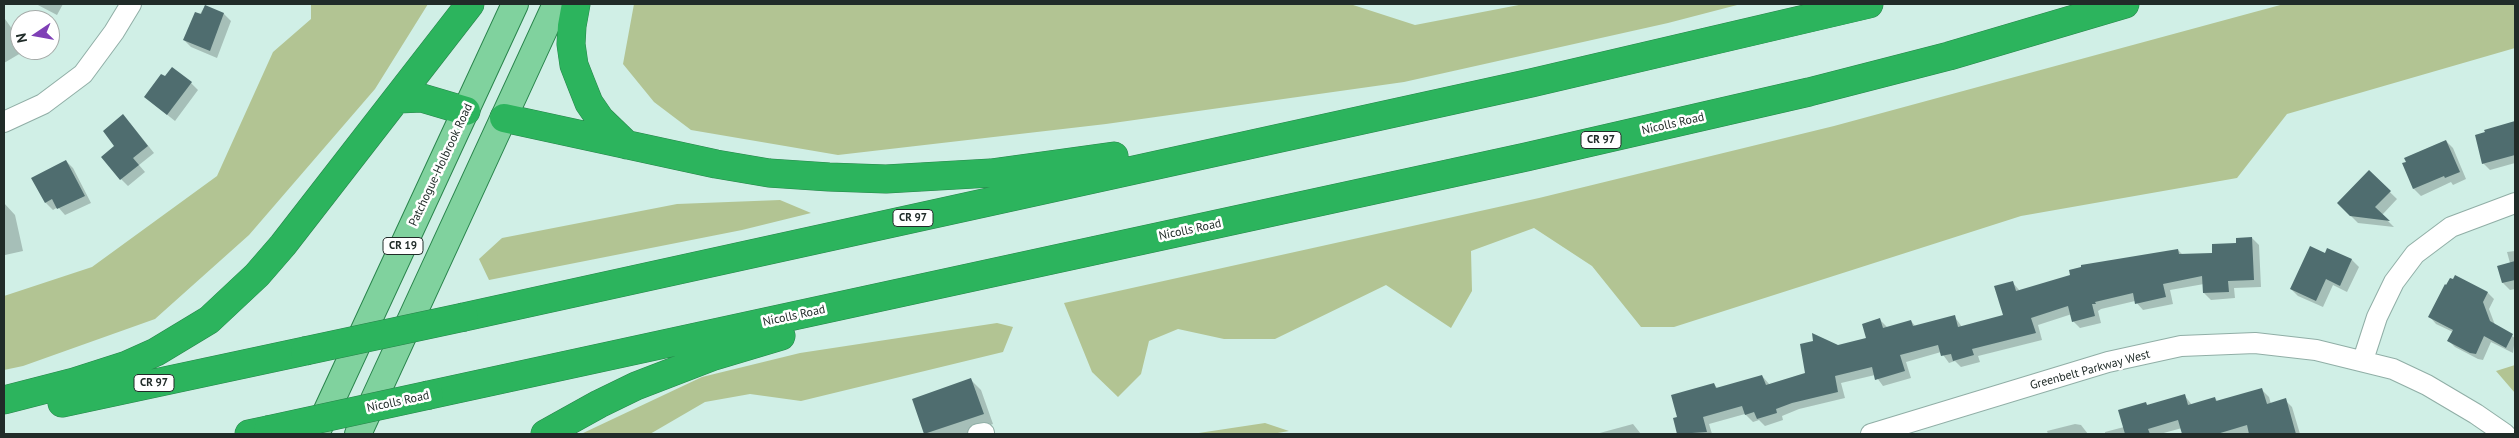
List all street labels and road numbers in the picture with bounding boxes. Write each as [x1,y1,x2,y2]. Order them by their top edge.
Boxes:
street label: Patchogue-Holbrook Road [406,101,476,229]
street label: Nicolls Road [1640,110,1706,138]
road number: CR 97 [1581,132,1621,148]
road number: CR 97 [893,210,933,227]
street label: Nicolls Road [1157,216,1223,244]
road number: CR 19 [383,238,423,255]
street label: Nicolls Road [761,302,827,330]
street label: Greenbelt Parkway West [2028,347,2152,393]
road number: CR 97 [134,374,174,392]
street label: Nicolls Road [365,388,431,416]

